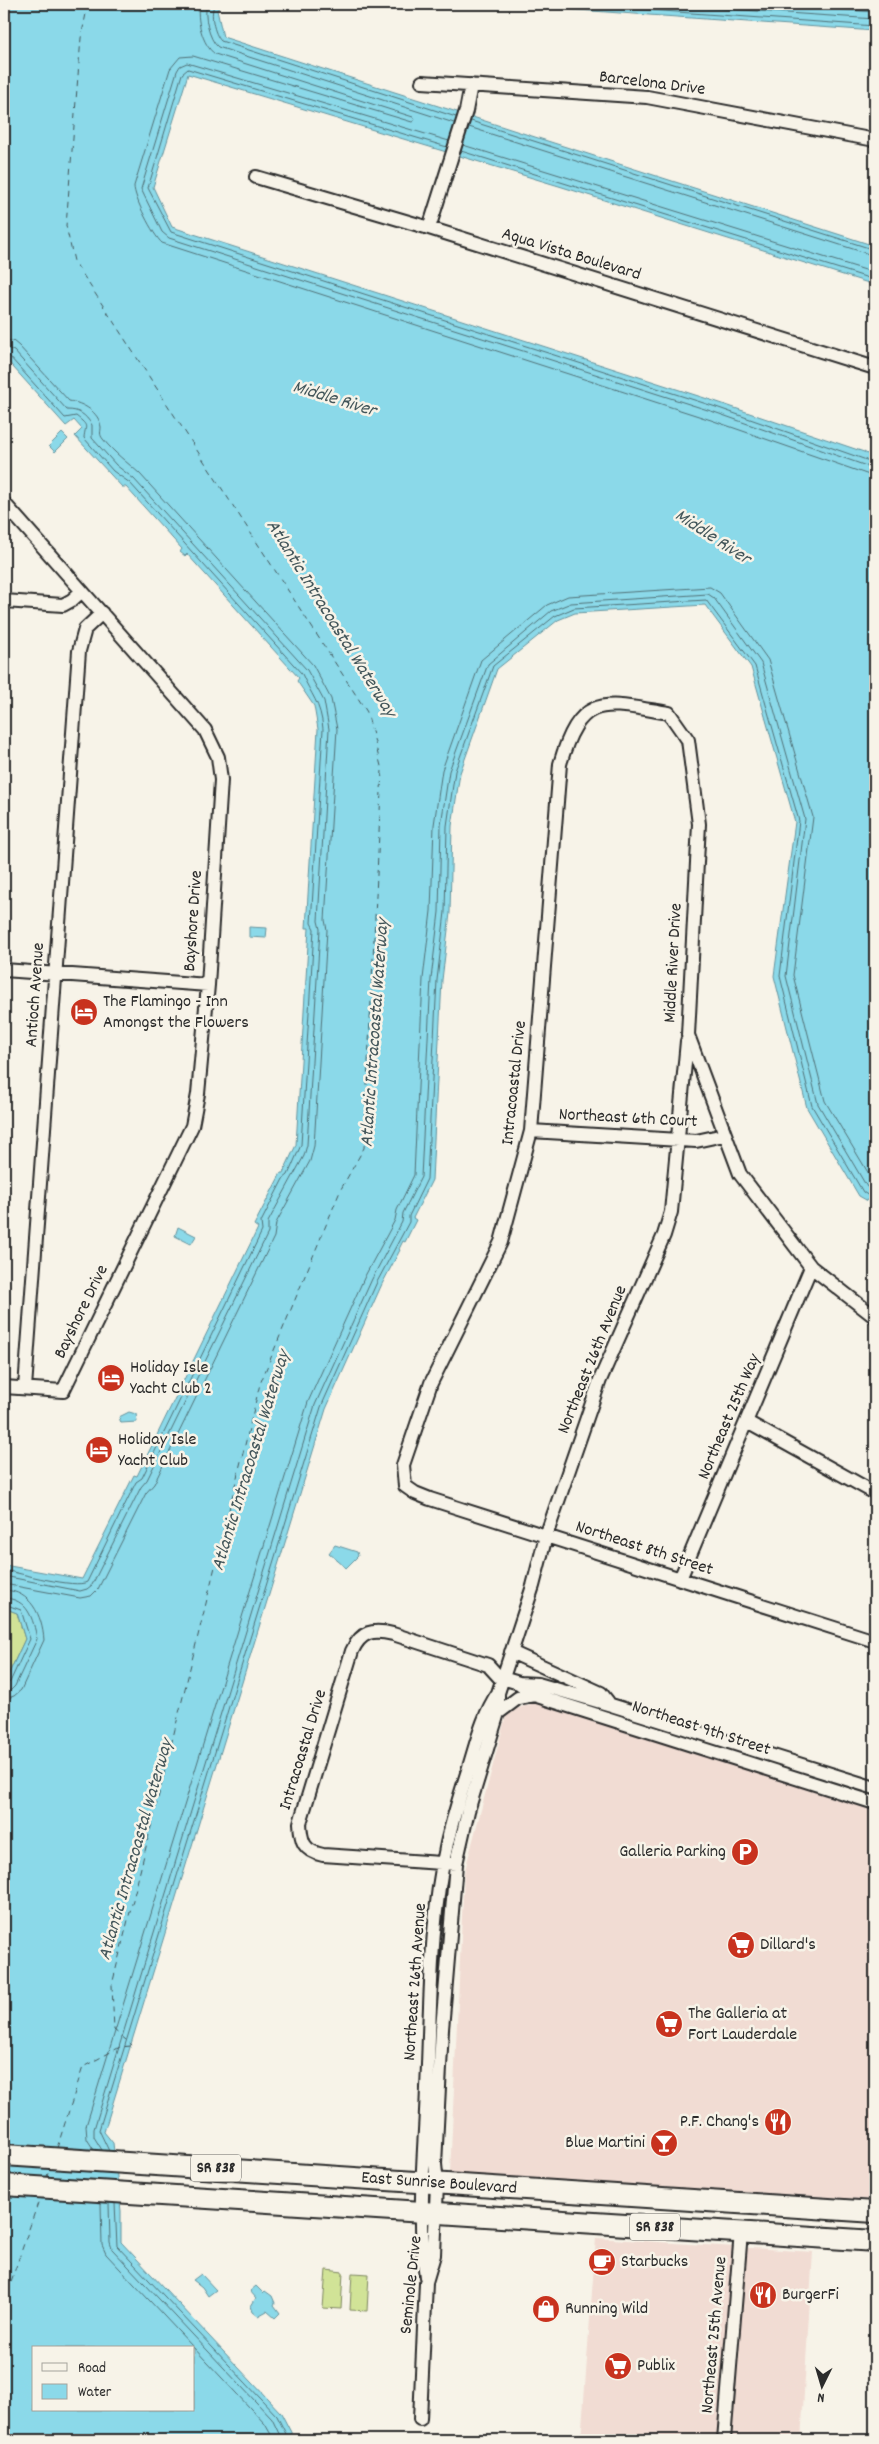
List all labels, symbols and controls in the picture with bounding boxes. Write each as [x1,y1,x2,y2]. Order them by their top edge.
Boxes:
street label: Barcelona Drive [598,65,707,103]
street label: Aqua Vista Boulevard [498,222,644,288]
water label: Middle River [289,375,381,426]
water label: Middle River [669,503,757,574]
water label: Atlantic Intracoastal Waterway [258,515,403,725]
street label: Bayshore Drive [178,869,210,973]
street label: Middle River Drive [658,902,690,1024]
water label: Atlantic Intracoastal Waterway [355,916,398,1148]
street label: Antioch Avenue [20,942,52,1048]
place label: The Flamingo - Inn Amongst the Flowers [103,990,249,1036]
hotel icon: The Flamingo - Inn Amongst the Flowers [69,997,99,1027]
street label: Intracoastal Drive [496,1019,534,1147]
street label: Northeast 6th Court [558,1103,698,1135]
street label: Bayshore Drive [49,1261,116,1363]
street label: Northeast 26th Avenue [552,1282,634,1438]
water label: Atlantic Intracoastal Waterway [206,1346,299,1574]
street label: Northeast 25th Way [692,1350,768,1484]
place label: Holiday Isle Yacht Club 2 [130,1356,212,1402]
hotel icon: Holiday Isle Yacht Club 2 [96,1363,126,1393]
place label: Holiday Isle Yacht Club [118,1428,197,1474]
hotel icon: Holiday Isle Yacht Club [84,1435,114,1465]
street label: Northeast 8th Street [572,1515,716,1583]
street label: Intracoastal Drive [274,1686,334,1813]
street label: Northeast 9th Street [629,1695,774,1763]
water label: Atlantic Intracoastal Waterway [93,1734,182,1964]
parking icon: Galleria Parking [730,1837,760,1867]
place label: Galleria Parking [619,1840,726,1865]
street label: Northeast 26th Avenue [398,1902,434,2062]
supermarket icon: Dillard's [726,1930,756,1960]
place label: Dillard's [760,1933,816,1958]
place label: The Galleria at Fort Lauderdale [688,2002,797,2048]
supermarket icon: The Galleria at Fort Lauderdale [654,2009,684,2039]
restaurant icon: P.F. Chang's [763,2107,793,2137]
place label: P.F. Chang's [680,2110,759,2135]
bar icon: Blue Martini [649,2128,679,2158]
place label: Blue Martini [565,2131,645,2156]
road number: SR 838 [191,2154,241,2182]
street label: East Sunrise Boulevard [360,2166,518,2202]
road number: SR 838 [630,2214,680,2240]
street label: Seminole Drive [394,2234,430,2335]
cafe icon: Starbucks [587,2247,617,2277]
place label: Starbucks [621,2250,688,2275]
street label: Northeast 25th Avenue [696,2255,734,2415]
restaurant icon: BurgerFi [748,2280,778,2310]
place label: BurgerFi [782,2283,839,2308]
shop icon: Running Wild [531,2294,561,2324]
place label: Running Wild [565,2297,648,2322]
legend [32,2346,195,2412]
supermarket icon: Publix [603,2351,633,2381]
place label: Publix [637,2354,675,2379]
text: Road [78,2358,106,2380]
north arrow [796,2362,846,2412]
text: Water [78,2382,112,2404]
text: N [817,2387,825,2407]

